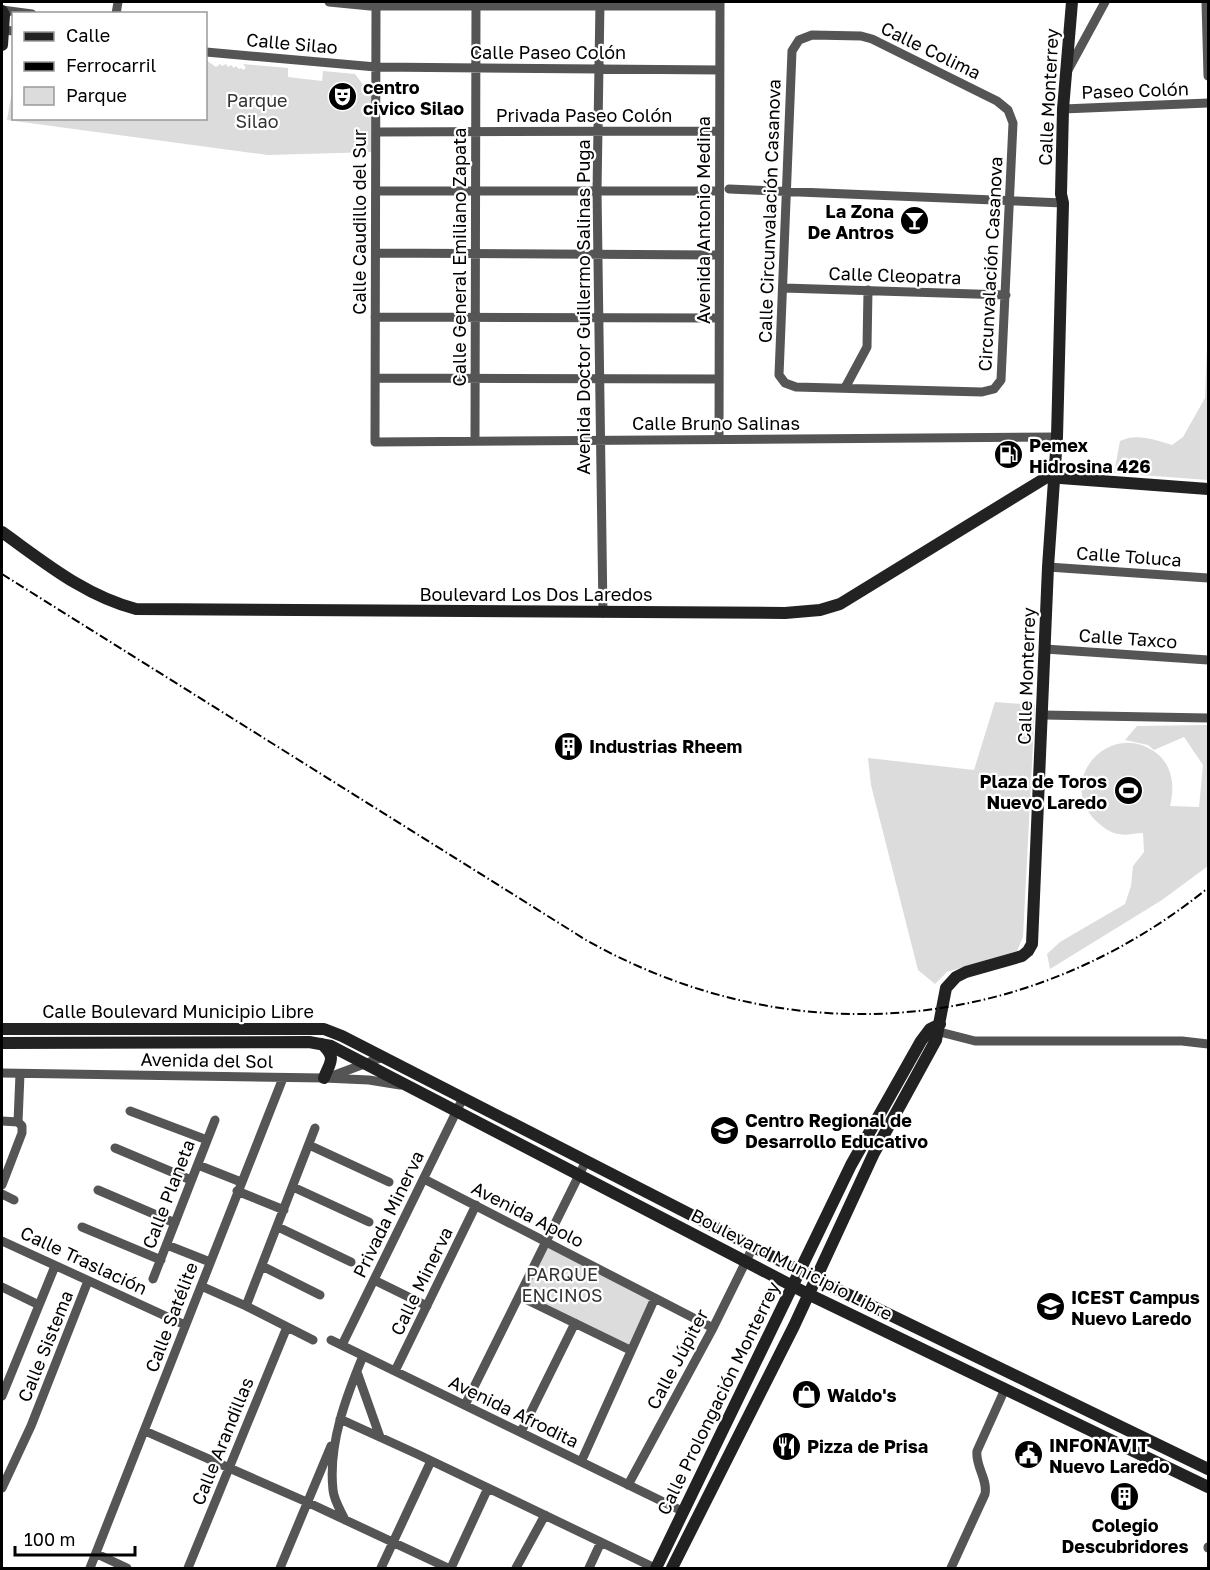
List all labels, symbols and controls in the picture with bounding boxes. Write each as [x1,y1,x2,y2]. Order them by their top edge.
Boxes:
legend [12,12,207,120]
street label: Calle Colima [877,16,985,84]
text: Calle [66,24,110,46]
street label: Calle Silao [245,28,339,58]
street label: Calle Monterrey [1033,28,1063,166]
street label: Calle Paseo Colón [470,41,626,63]
text: Ferrocarril [66,54,156,76]
place label: centro civico Silao [363,76,464,119]
street label: Paseo Colón [1081,77,1189,103]
street label: Calle Circunvalación Casanova [753,79,785,343]
theatre icon: centro civico Silao [326,81,358,113]
text: Parque [66,84,127,106]
park label: Parque Silao [226,89,288,132]
street label: Privada Paseo Colón [496,104,672,126]
street label: Avenida Antonio Medina [692,116,714,324]
street label: Calle General Emiliano Zapata [448,128,470,386]
street label: Calle Caudillo del Sur [348,129,370,315]
street label: Avenida Doctor Guillermo Salinas Puga [572,139,594,475]
street label: Circunvalación Casanova [973,156,1007,372]
place label: La Zona De Antros [808,200,894,243]
bar icon: La Zona De Antros [899,205,931,237]
street label: Calle Cleopatra [828,262,962,288]
street label: Calle Bruno Salinas [632,412,800,434]
place label: Pemex Hidrosina 426 [1029,434,1151,477]
fuel station icon: Pemex Hidrosina 426 [992,439,1024,471]
street label: Calle Toluca [1076,541,1182,571]
street label: Boulevard Los Dos Laredos [419,583,653,605]
street label: Calle Monterrey [1013,607,1039,745]
street label: Calle Taxco [1078,624,1178,652]
building icon: Industrias Rheem [552,730,584,762]
place label: Industrias Rheem [589,735,742,757]
place label: Plaza de Toros Nuevo Laredo [979,770,1107,813]
sports icon: Plaza de Toros Nuevo Laredo [1112,775,1144,807]
street label: Calle Boulevard Municipio Libre [42,1000,314,1022]
street label: Avenida del Sol [141,1048,274,1072]
place label: Centro Regional de Desarrollo Educativo [745,1109,928,1152]
school or university icon: Centro Regional de Desarrollo Educativo [708,1114,740,1146]
street label: Calle Planeta [137,1136,199,1252]
street label: Privada Minerva [348,1147,428,1281]
street label: Avenida Apolo [468,1176,588,1252]
street label: Boulevard Municipio Libre [688,1204,896,1324]
street label: Calle Traslación [17,1221,151,1299]
street label: Calle Minerva [385,1223,457,1339]
street label: Calle Satélite [140,1259,202,1375]
park label: PARQUE ENCINOS [521,1263,603,1306]
street label: Calle Prolongación Monterrey [652,1278,784,1518]
place label: ICEST Campus Nuevo Laredo [1071,1286,1200,1329]
street label: Calle Sistema [13,1287,77,1405]
school or university icon: ICEST Campus Nuevo Laredo [1034,1291,1066,1323]
street label: Calle Júpiter [641,1305,713,1413]
street label: Avenida Afrodita [445,1370,583,1452]
street label: Calle Arandillas [186,1374,258,1508]
shop icon: Waldo's [790,1379,822,1411]
place label: Waldo's [827,1384,897,1406]
restaurant icon: Pizza de Prisa [770,1430,802,1462]
place label: INFONAVIT Nuevo Laredo [1049,1434,1170,1477]
place label: Pizza de Prisa [807,1435,928,1457]
public building icon: INFONAVIT Nuevo Laredo [1012,1439,1044,1471]
building icon: Colegio Descubridores [1109,1480,1141,1512]
place label: Colegio Descubridores [1062,1514,1188,1557]
scale bar [15,1519,135,1557]
text: 100 m [24,1528,75,1550]

